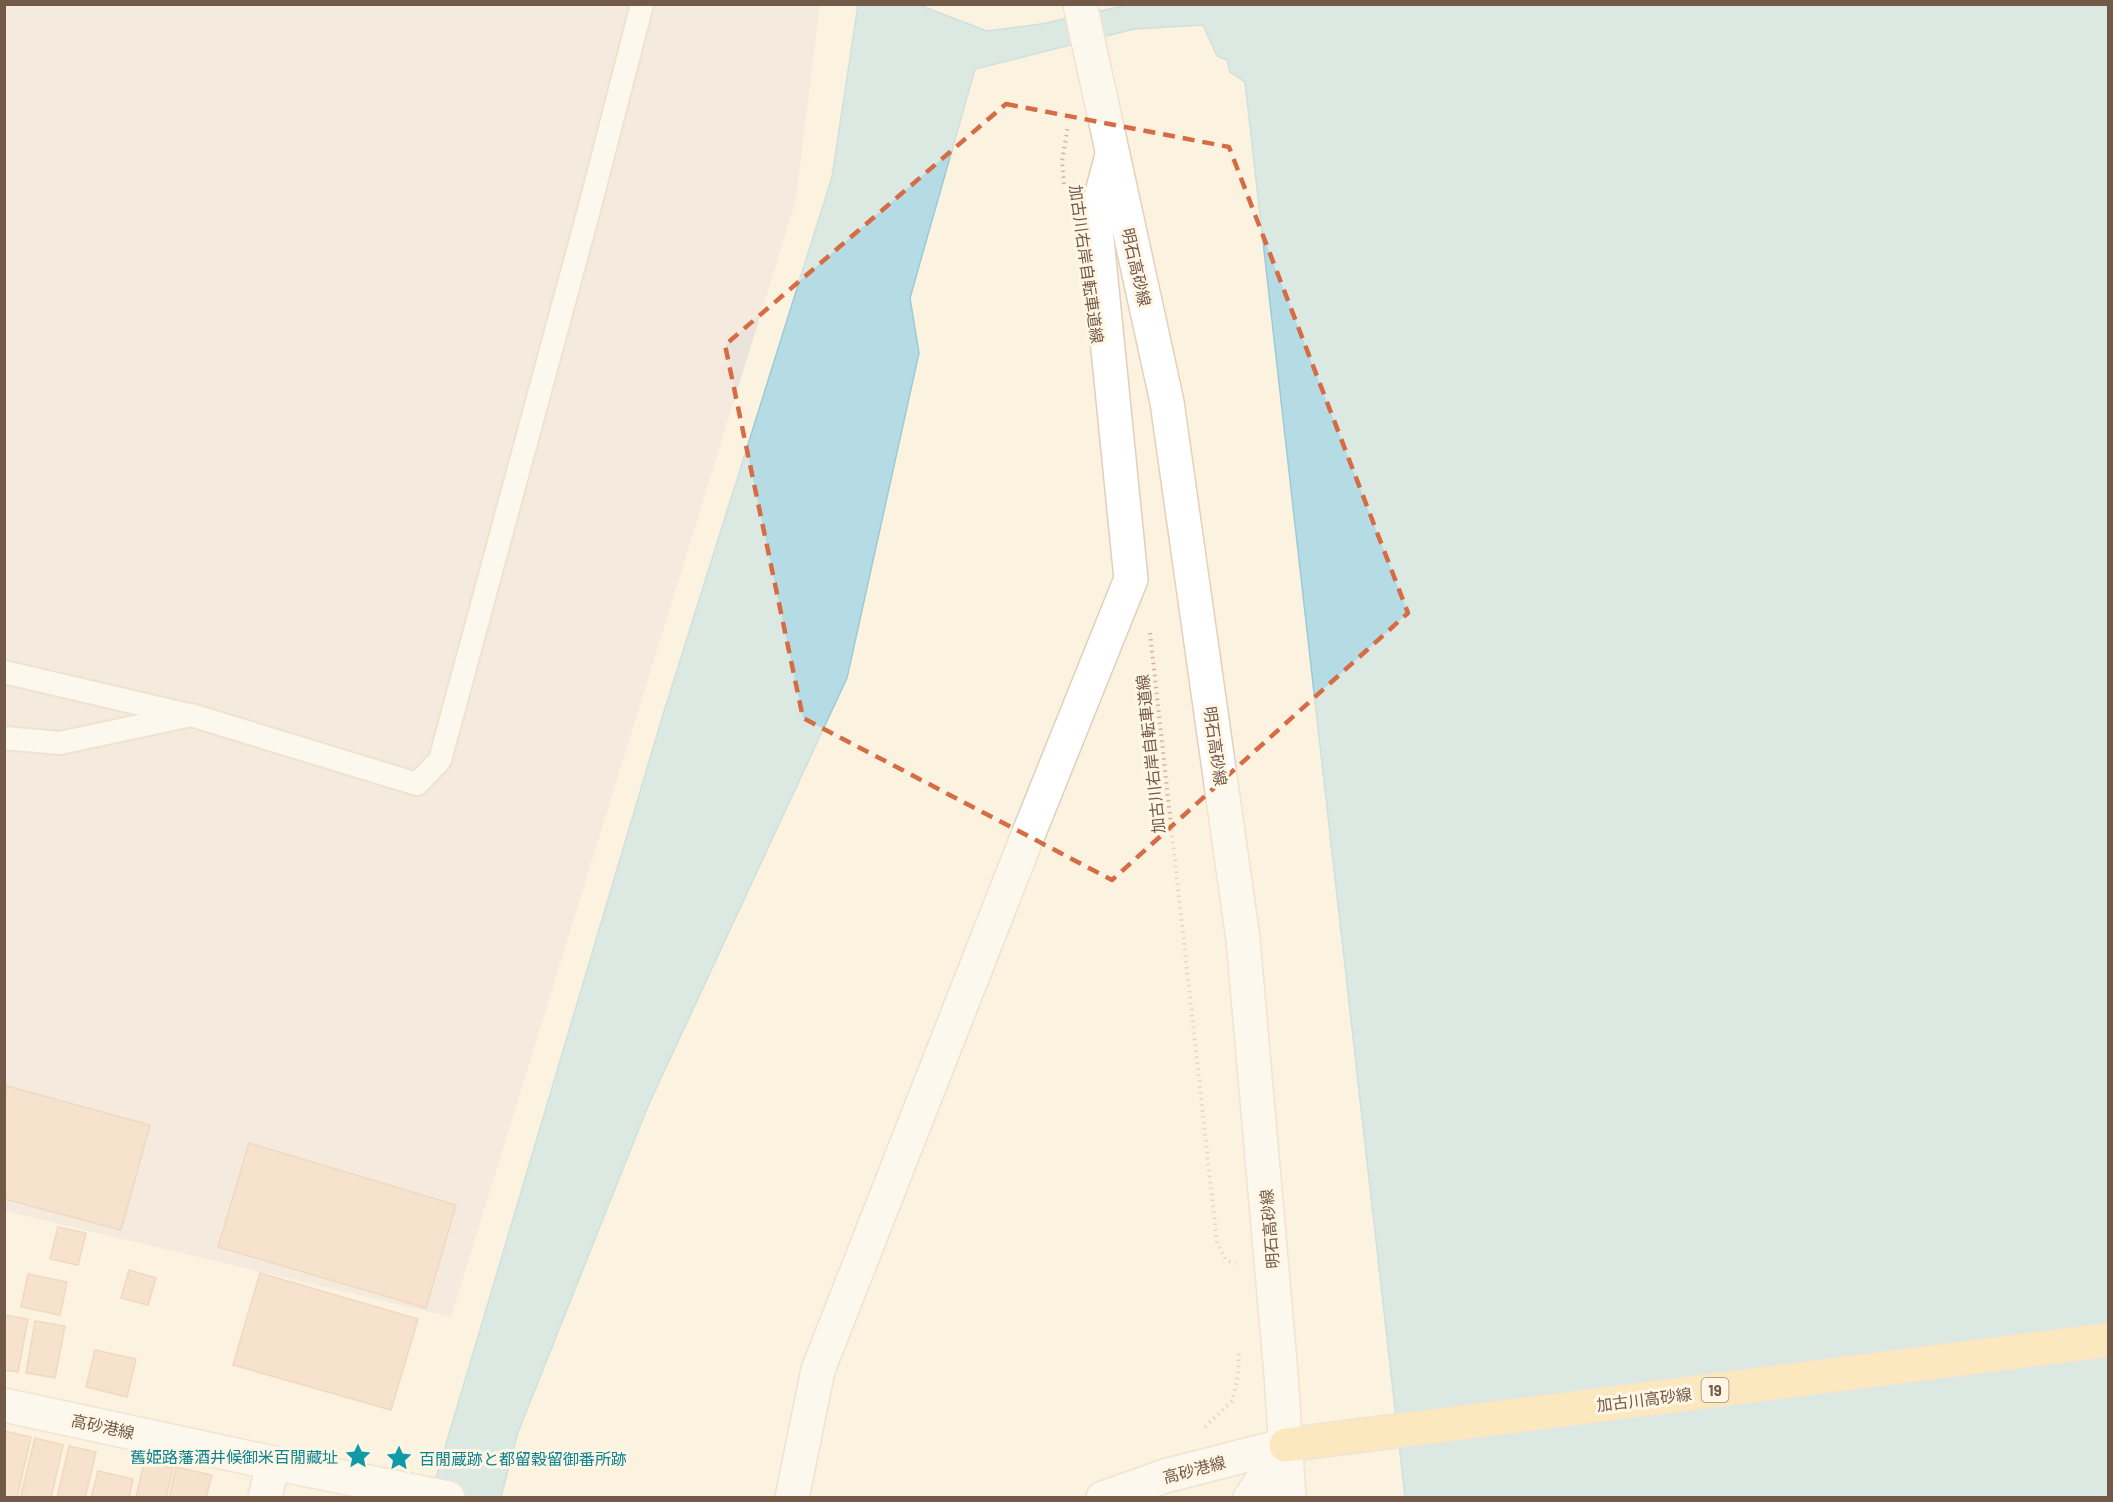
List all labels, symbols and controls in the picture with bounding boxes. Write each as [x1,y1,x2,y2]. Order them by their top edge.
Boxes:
street label: 加古川右岸自転車道線 [1066,183,1108,345]
street label: 明石高砂線 [1119,226,1155,308]
street label: 加古川右岸自転車道線 [1132,673,1168,835]
street label: 明石高砂線 [1201,705,1231,787]
street label: 明石高砂線 [1256,1188,1282,1270]
road number: 19 [1702,1378,1728,1402]
street label: 加古川高砂線 [1595,1384,1693,1414]
street label: 高砂港線 [70,1410,136,1442]
place icon: 舊姫路藩酒井候御米百閒藏址 [343,1441,373,1471]
place icon: 百閒蔵跡と都留穀留御番所跡 [384,1443,414,1473]
place label: 舊姫路藩酒井候御米百閒藏址 [130,1447,338,1466]
place label: 百閒蔵跡と都留穀留御番所跡 [419,1449,627,1468]
street label: 高砂港線 [1161,1452,1227,1486]

